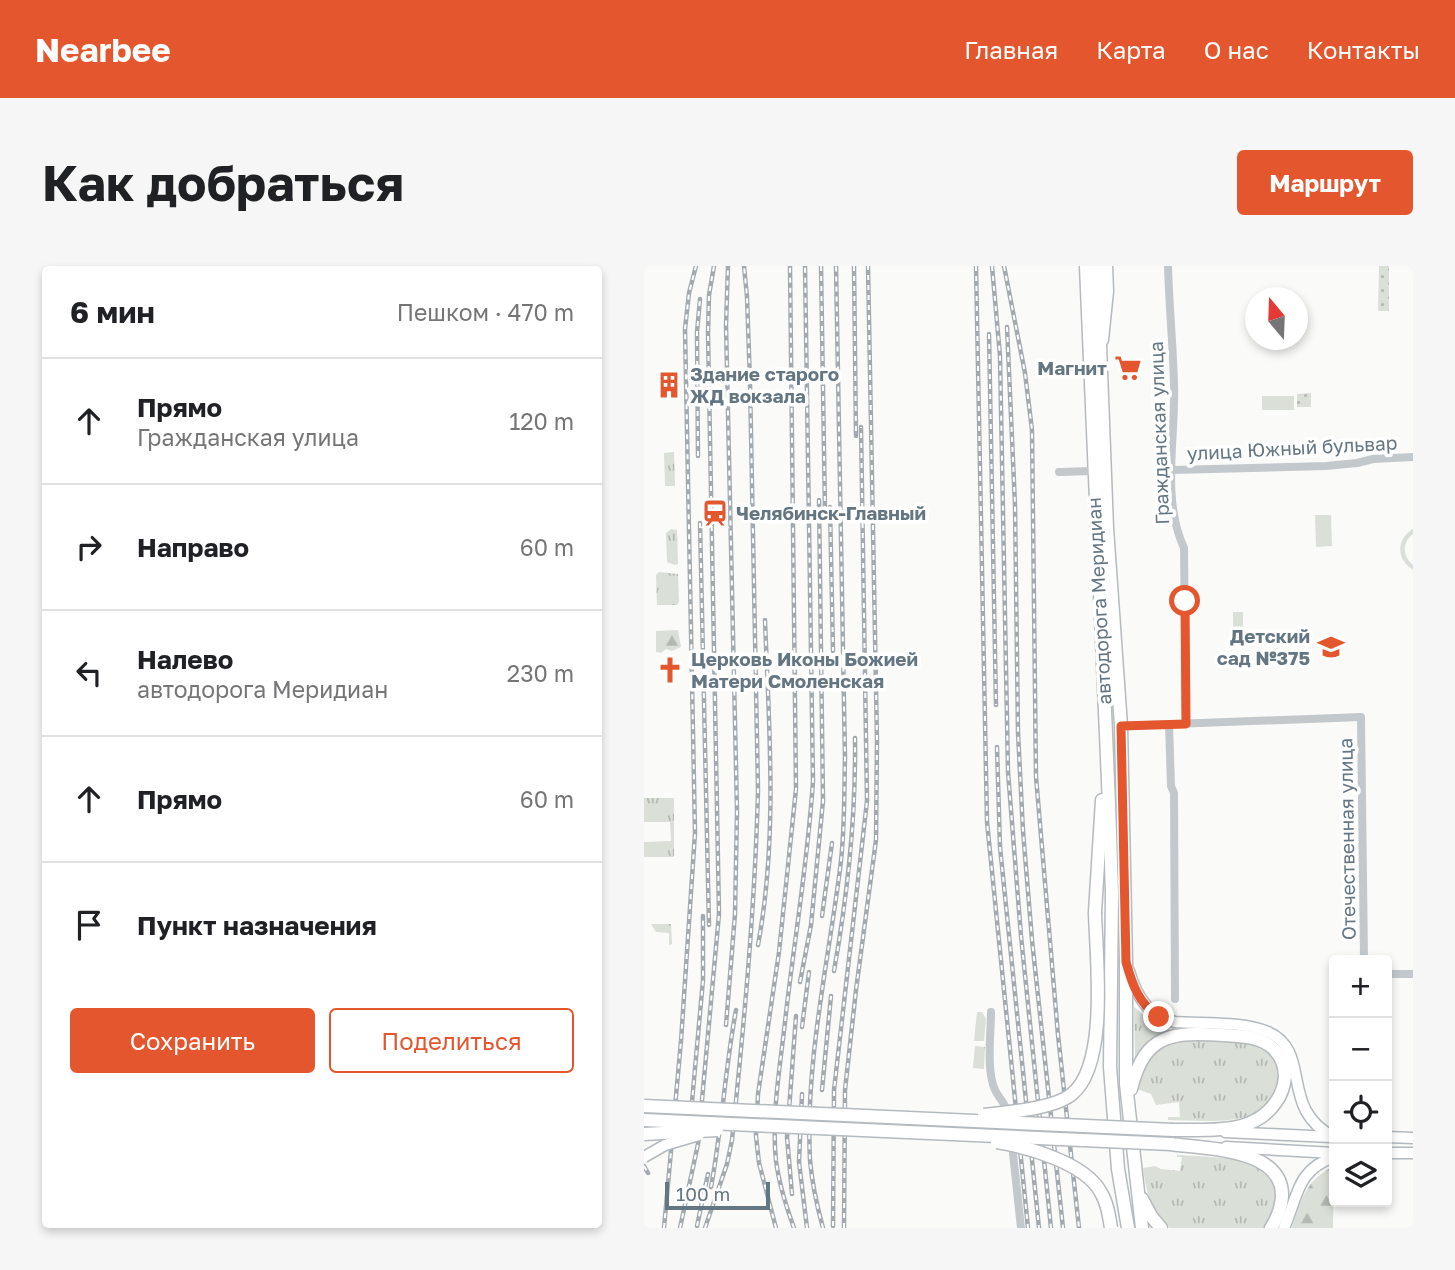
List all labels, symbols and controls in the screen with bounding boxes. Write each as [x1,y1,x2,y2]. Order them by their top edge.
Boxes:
text: Nearbee [35,30,171,69]
text: Главная [964,35,1058,64]
text: Карта [1096,35,1166,64]
text: О нас [1204,35,1269,64]
text: Контакты [1307,35,1420,64]
button: Маршрут [1237,150,1413,215]
text: Как добраться [42,153,404,212]
north arrow [1245,287,1308,350]
text: 6 мин [70,294,155,330]
text: Пешком · 470 m [397,298,574,326]
street label: Гражданская улица [1144,341,1173,525]
supermarket icon: Магнит [1113,353,1143,383]
place label: Магнит [1037,356,1107,379]
place label: Здание старого ЖД вокзала [690,362,839,407]
building icon: Здание старого ЖД вокзала [654,370,684,400]
text: Прямо [137,392,222,423]
icon: ahead [70,402,108,440]
text: 120 m [509,407,574,435]
text: Гражданская улица [137,423,359,451]
street label: улица Южный бульвар [1186,431,1398,464]
street label: автодорога Меридиан [1082,497,1115,705]
station icon: Челябинск-Главный [700,498,730,528]
place label: Челябинск-Главный [736,501,926,524]
icon: right [70,528,108,566]
text: Направо [137,532,249,563]
text: 60 m [520,533,574,561]
route start [1169,585,1200,616]
place label: Детский сад №375 [1217,624,1310,669]
school or university icon: Детский сад №375 [1316,632,1346,662]
text: Налево [137,644,233,675]
place label: Церковь Иконы Божией Матери Смоленская [691,647,918,692]
icon: left [70,654,108,692]
church icon: Церковь Иконы Божией Матери Смоленская [655,655,685,685]
text: 230 m [507,659,574,687]
text: автодорога Меридиан [137,675,388,703]
street label: Отечественная улица [1333,738,1360,940]
icon: ahead [70,780,108,818]
text: Прямо [137,784,222,815]
text: 60 m [520,785,574,813]
icon: arrive [70,906,108,944]
text: Пункт назначения [137,910,377,941]
map controls [1329,955,1392,1207]
button: + [1329,955,1392,1018]
route end [1143,1001,1174,1032]
button: Сохранить [70,1008,315,1073]
button: Поделиться [329,1008,574,1073]
button: − [1329,1018,1392,1081]
button: locate [1329,1081,1392,1144]
button: layers [1329,1144,1392,1207]
scale bar [665,1179,770,1211]
text: 100 m [676,1182,730,1205]

